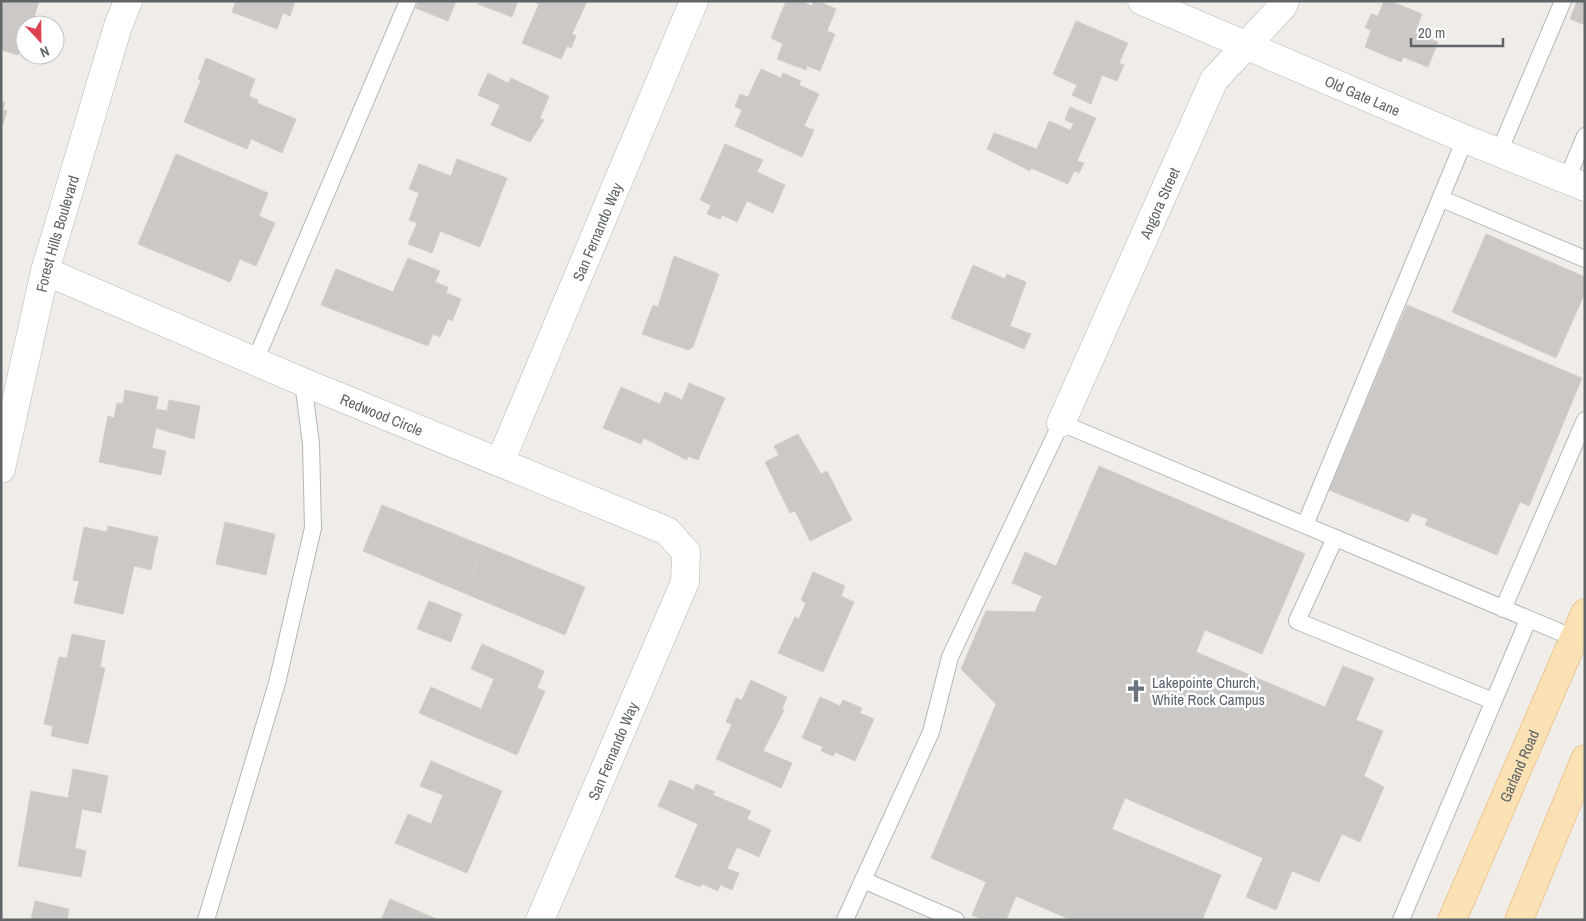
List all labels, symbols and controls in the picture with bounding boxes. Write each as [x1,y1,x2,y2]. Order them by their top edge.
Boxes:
north arrow [15,15,65,65]
scale bar [1411,15,1504,47]
text: 20 m [1418,22,1445,43]
text: N [38,42,52,62]
street label: Old Gate Lane [1322,70,1404,121]
street label: Angora Street [1134,163,1184,243]
street label: Forest Hills Boulevard [30,173,83,294]
street label: San Fernando Way [567,178,627,284]
street label: Redwood Circle [337,388,426,441]
place label: Lakepointe Church, White Rock Campus [1152,672,1265,710]
church icon: Lakepointe Church, White Rock Campus [1123,678,1149,704]
street label: San Fernando Way [583,698,643,803]
street label: Garland Road [1494,727,1544,805]

